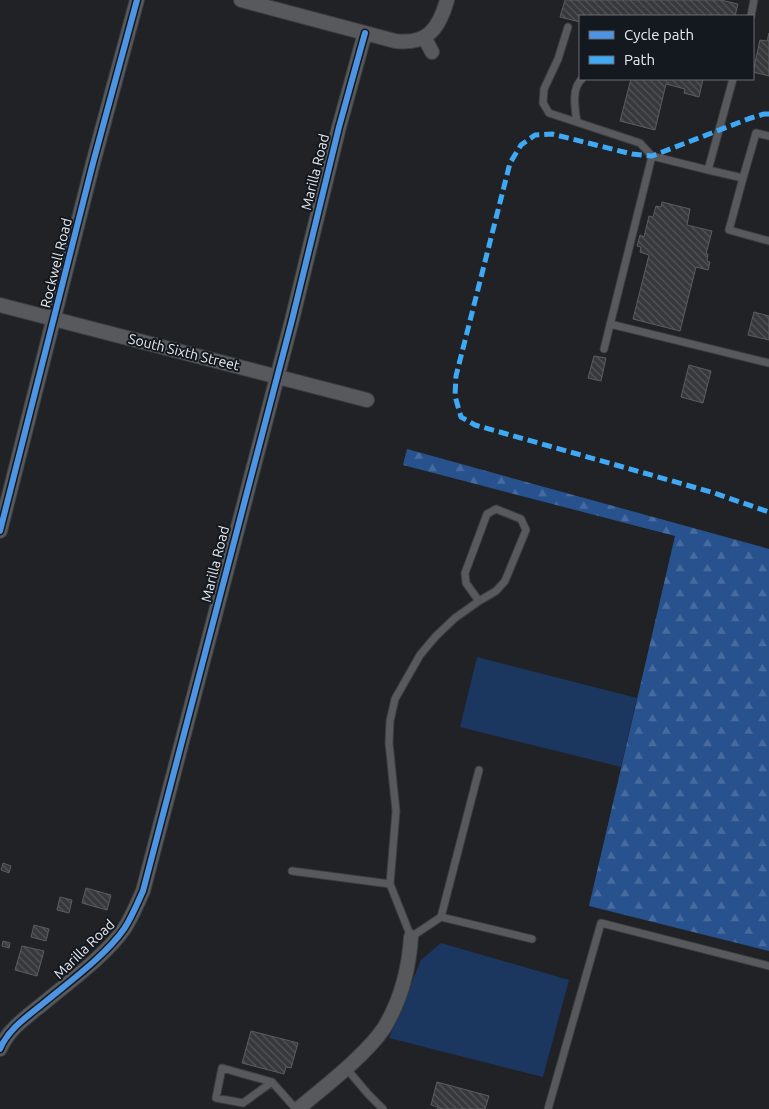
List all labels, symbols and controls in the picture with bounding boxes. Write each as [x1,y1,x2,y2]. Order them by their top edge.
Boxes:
legend [579,15,754,80]
text: Cycle path [624,26,694,43]
text: Path [624,51,655,68]
street label: Marilla Road [298,132,332,212]
street label: Rockwell Road [37,216,75,310]
street label: South Sixth Street [127,330,242,374]
street label: Marilla Road [198,524,232,604]
street label: Marilla Road [50,916,118,982]

